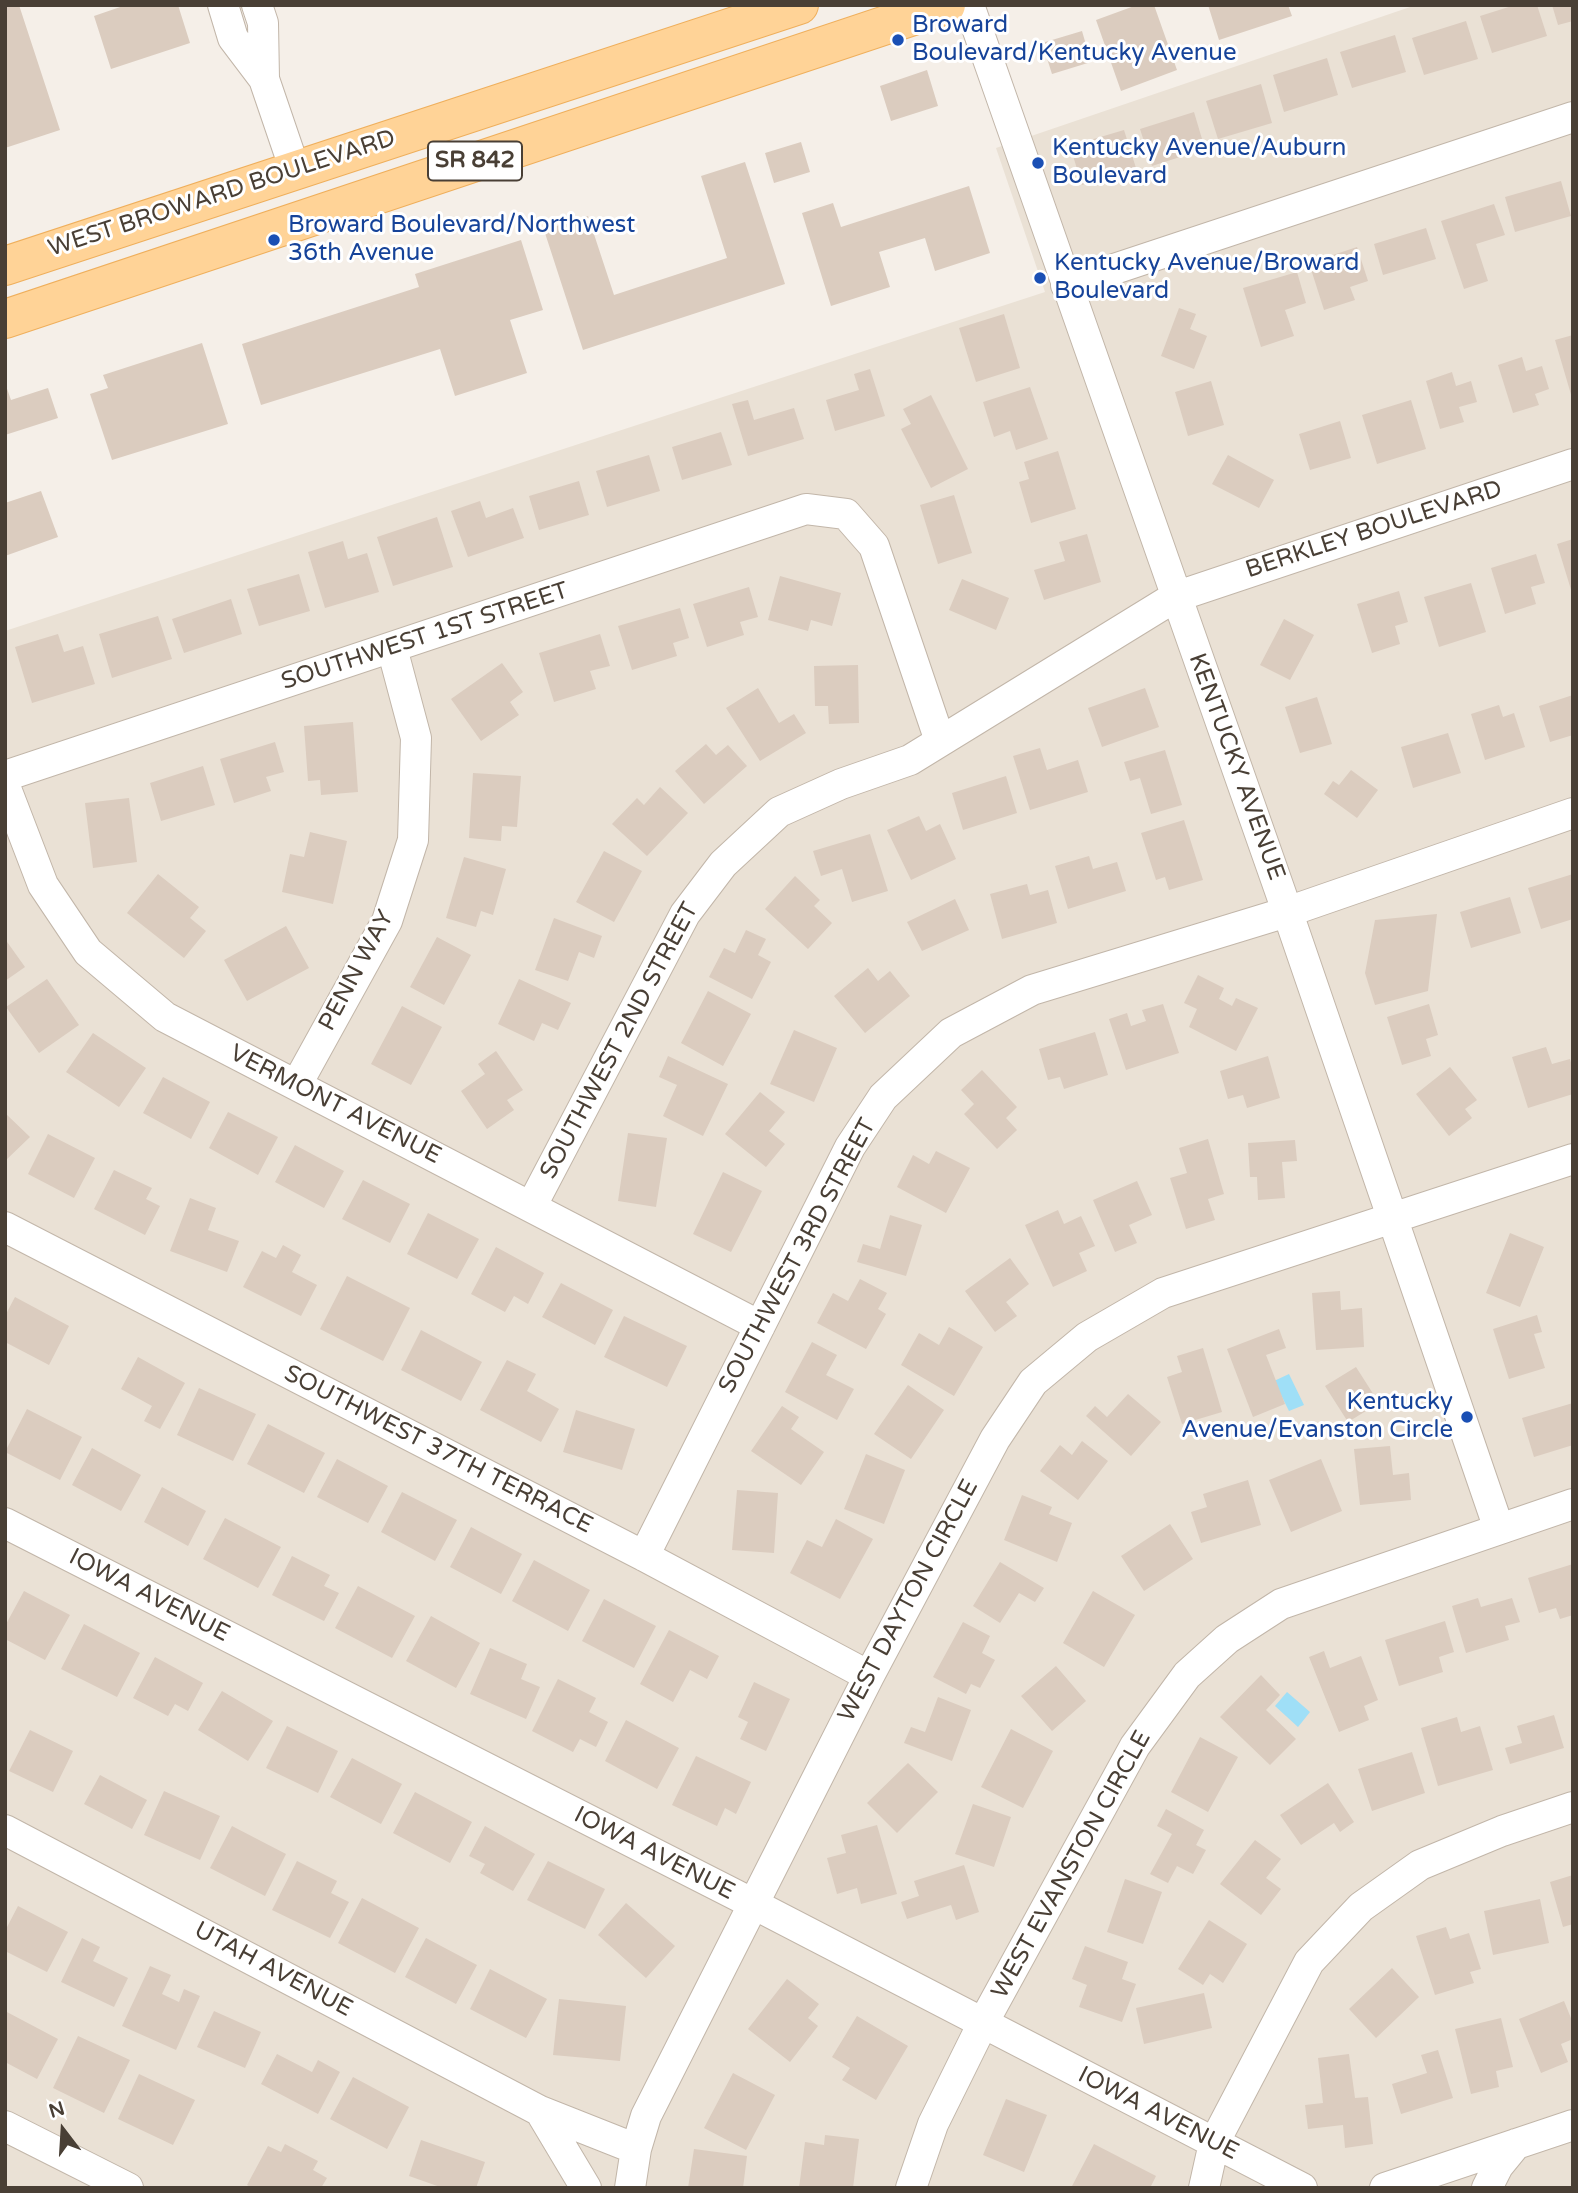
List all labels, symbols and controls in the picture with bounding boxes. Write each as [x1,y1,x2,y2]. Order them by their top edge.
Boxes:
place label: Broward Boulevard/Kentucky Avenue [912,12,1237,68]
marker: Broward Boulevard/Kentucky Avenue [890,32,906,48]
street label: WEST BROWARD BOULEVARD [45,124,399,264]
place label: Kentucky Avenue/Auburn Boulevard [1052,135,1346,191]
road number: SR 842 [428,142,522,180]
marker: Kentucky Avenue/Auburn Boulevard [1030,155,1046,171]
place label: Broward Boulevard/Northwest 36th Avenue [288,212,635,268]
marker: Broward Boulevard/Northwest 36th Avenue [266,232,282,248]
place label: Kentucky Avenue/Broward Boulevard [1054,250,1359,306]
marker: Kentucky Avenue/Broward Boulevard [1032,270,1048,286]
street label: BERKLEY BOULEVARD [1242,475,1506,585]
street label: SOUTHWEST 1ST STREET [278,577,572,697]
street label: KENTUCKY AVENUE [1182,650,1290,884]
street label: SOUTHWEST 2ND STREET [535,898,705,1184]
street label: PENN WAY [313,906,401,1036]
street label: VERMONT AVENUE [224,1039,446,1171]
street label: SOUTHWEST 3RD STREET [713,1114,883,1398]
street label: SOUTHWEST 37TH TERRACE [279,1359,597,1541]
place label: Kentucky Avenue/Evanston Circle [1181,1389,1453,1445]
marker: Kentucky Avenue/Evanston Circle [1459,1409,1475,1425]
street label: WEST DAYTON CIRCLE [833,1475,985,1727]
street label: IOWA AVENUE [64,1543,234,1649]
street label: WEST EVANSTON CIRCLE [986,1726,1158,2004]
street label: IOWA AVENUE [569,1801,739,1907]
street label: UTAH AVENUE [189,1916,357,2024]
street label: IOWA AVENUE [1073,2061,1243,2167]
north arrow [28,2095,98,2165]
text: N [46,2097,67,2123]

